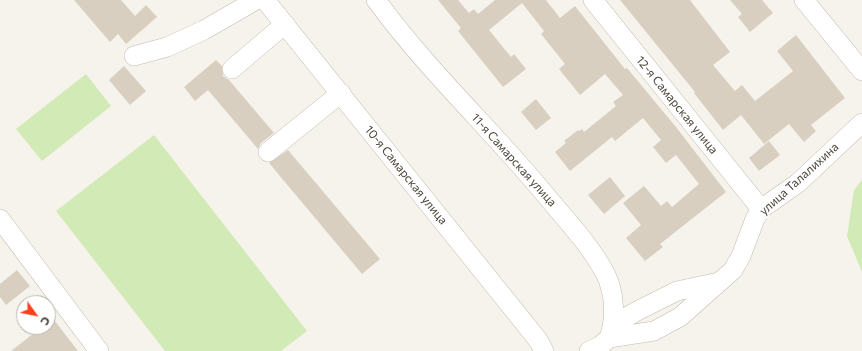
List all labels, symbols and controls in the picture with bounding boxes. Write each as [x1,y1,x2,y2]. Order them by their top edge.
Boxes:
street label: 12-я Самарская улица [633,53,721,157]
street label: 11-я Самарская улица [468,111,560,209]
street label: 10-я Самарская улица [362,123,450,227]
street label: улица Талалихина [757,140,841,218]
north arrow [16,295,56,335]
text: С [38,315,53,328]

